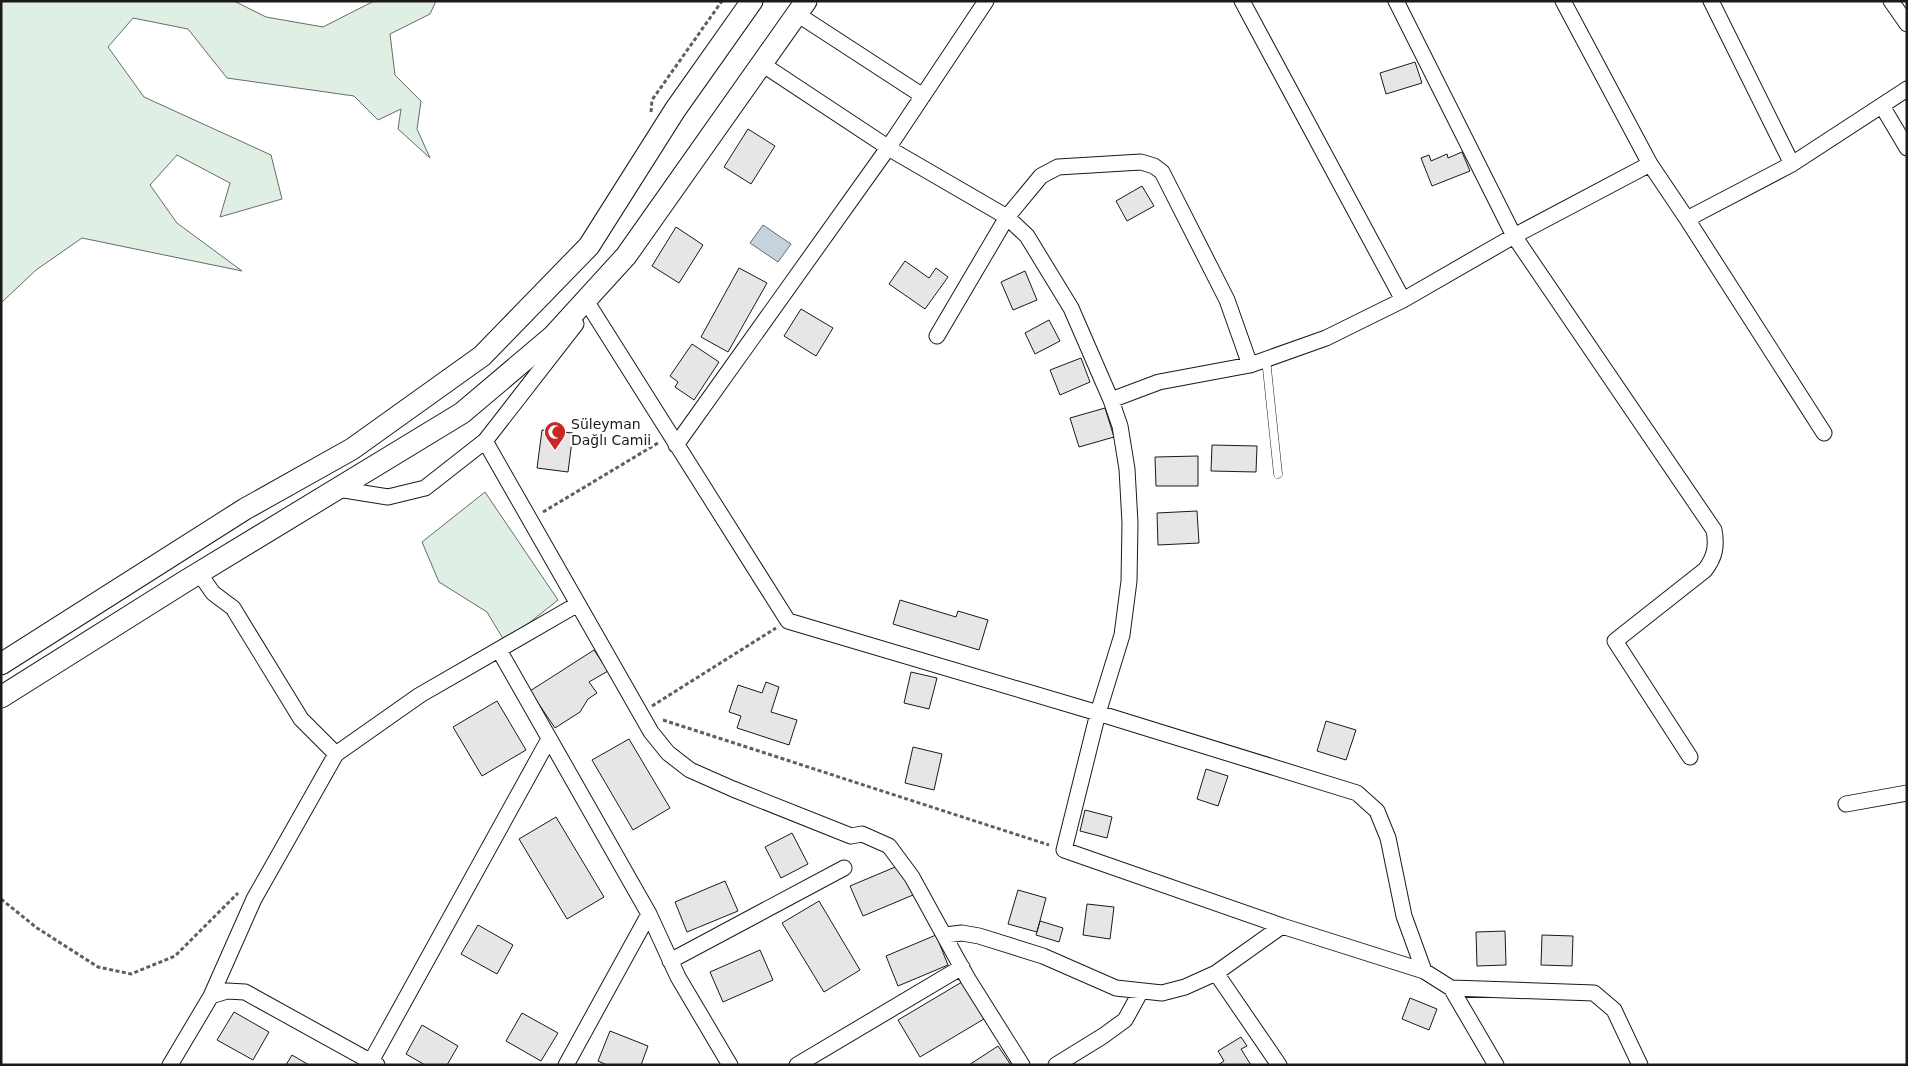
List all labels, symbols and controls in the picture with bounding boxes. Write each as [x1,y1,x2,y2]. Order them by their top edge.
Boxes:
place label: Süleyman Dağlı Camii [571,416,651,448]
mosque icon: Süleyman Dağlı Camii [543,420,567,451]

